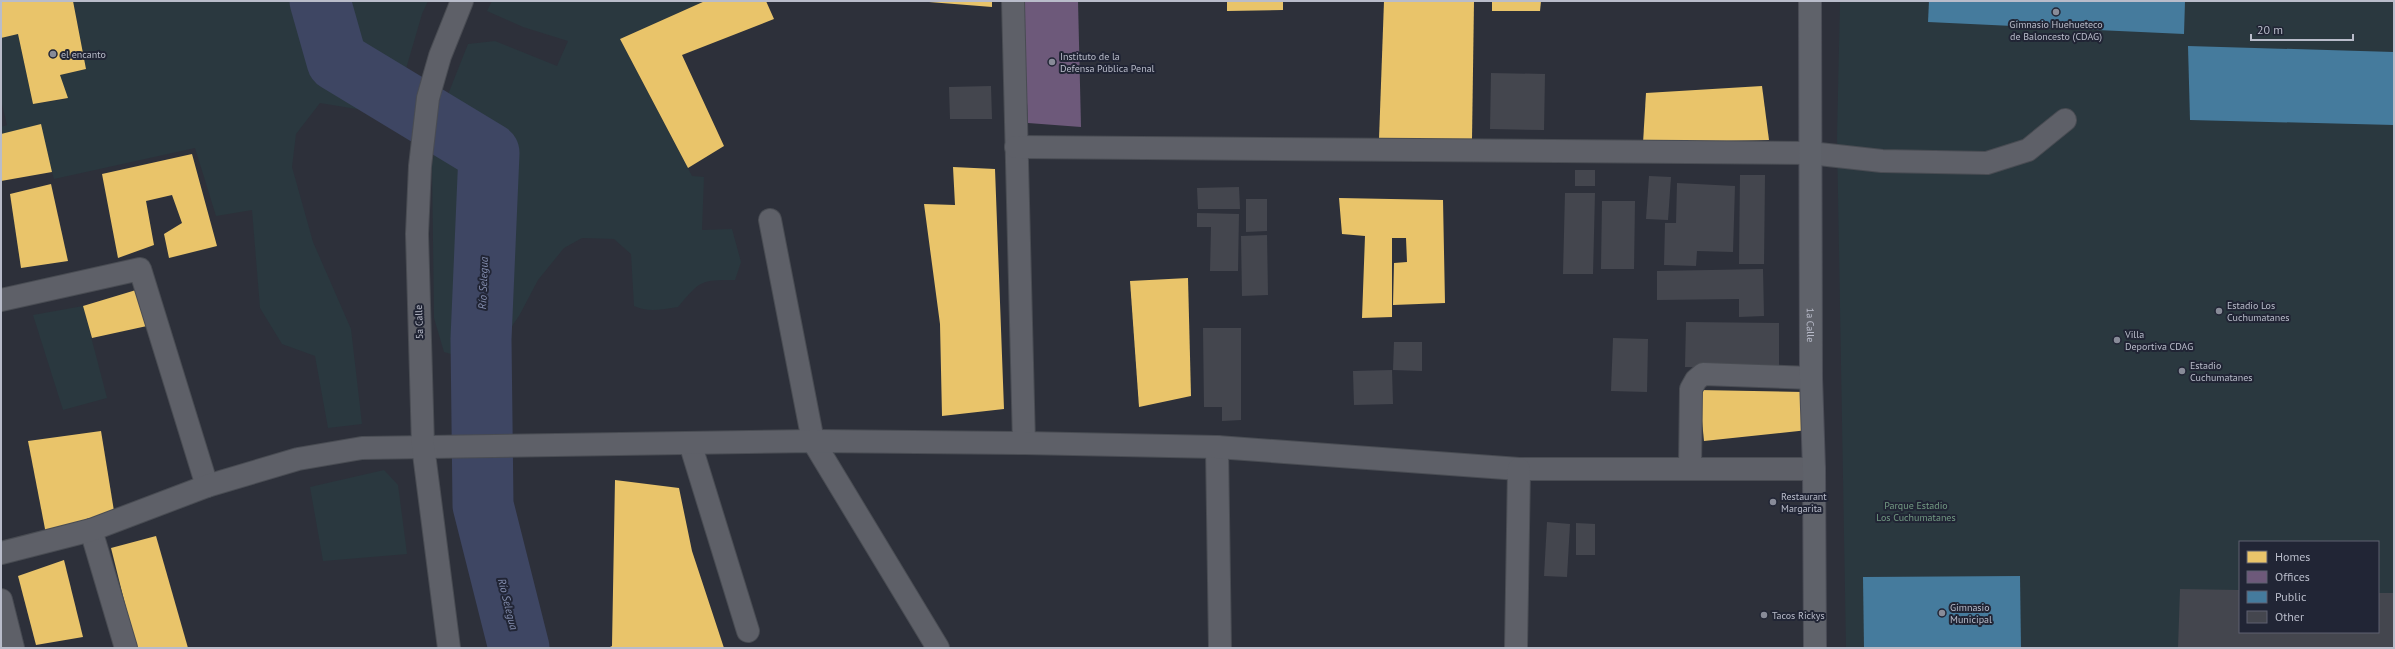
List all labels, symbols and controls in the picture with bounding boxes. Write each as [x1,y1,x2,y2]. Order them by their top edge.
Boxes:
marker: Gimnasio Huehueteco de Baloncesto (CDAG) [2051,7,2061,17]
scale bar [2251,16,2353,42]
place label: Gimnasio Huehueteco de Baloncesto (CDAG) [2009,18,2103,43]
text: 20 m [2257,22,2283,37]
place label: el encanto [61,48,106,61]
marker: el encanto [48,49,58,59]
place label: Instituto de la Defensa Pública Penal [1060,50,1155,75]
marker: Instituto de la Defensa Pública Penal [1047,57,1057,67]
water label: Río Selegua [475,256,491,310]
place label: Estadio Los Cuchumatanes [2227,299,2290,324]
street label: 5a Calle [412,305,426,339]
marker: Estadio Los Cuchumatanes [2214,306,2224,316]
street label: 1a Calle [1804,308,1817,342]
place label: Villa Deportiva CDAG [2124,328,2193,353]
marker: Villa Deportiva CDAG [2112,335,2122,345]
place label: Estadio Cuchumatanes [2190,359,2253,384]
marker: Estadio Cuchumatanes [2177,366,2187,376]
place label: Restaurant Margarita [1781,490,1827,515]
marker: Restaurant Margarita [1768,497,1778,507]
park label: Parque Estadio Los Cuchumatanes [1876,499,1956,524]
legend [2239,541,2379,633]
text: Homes [2275,549,2310,564]
text: Offices [2275,569,2310,584]
water label: Río Selegua [495,577,521,632]
text: Public [2275,589,2307,604]
place label: Gimnasio Municipal [1950,601,1992,626]
marker: Gimnasio Municipal [1937,608,1947,618]
place label: Tacos Rickys [1772,609,1825,622]
text: Other [2275,609,2304,624]
marker: Tacos Rickys [1759,610,1769,620]

